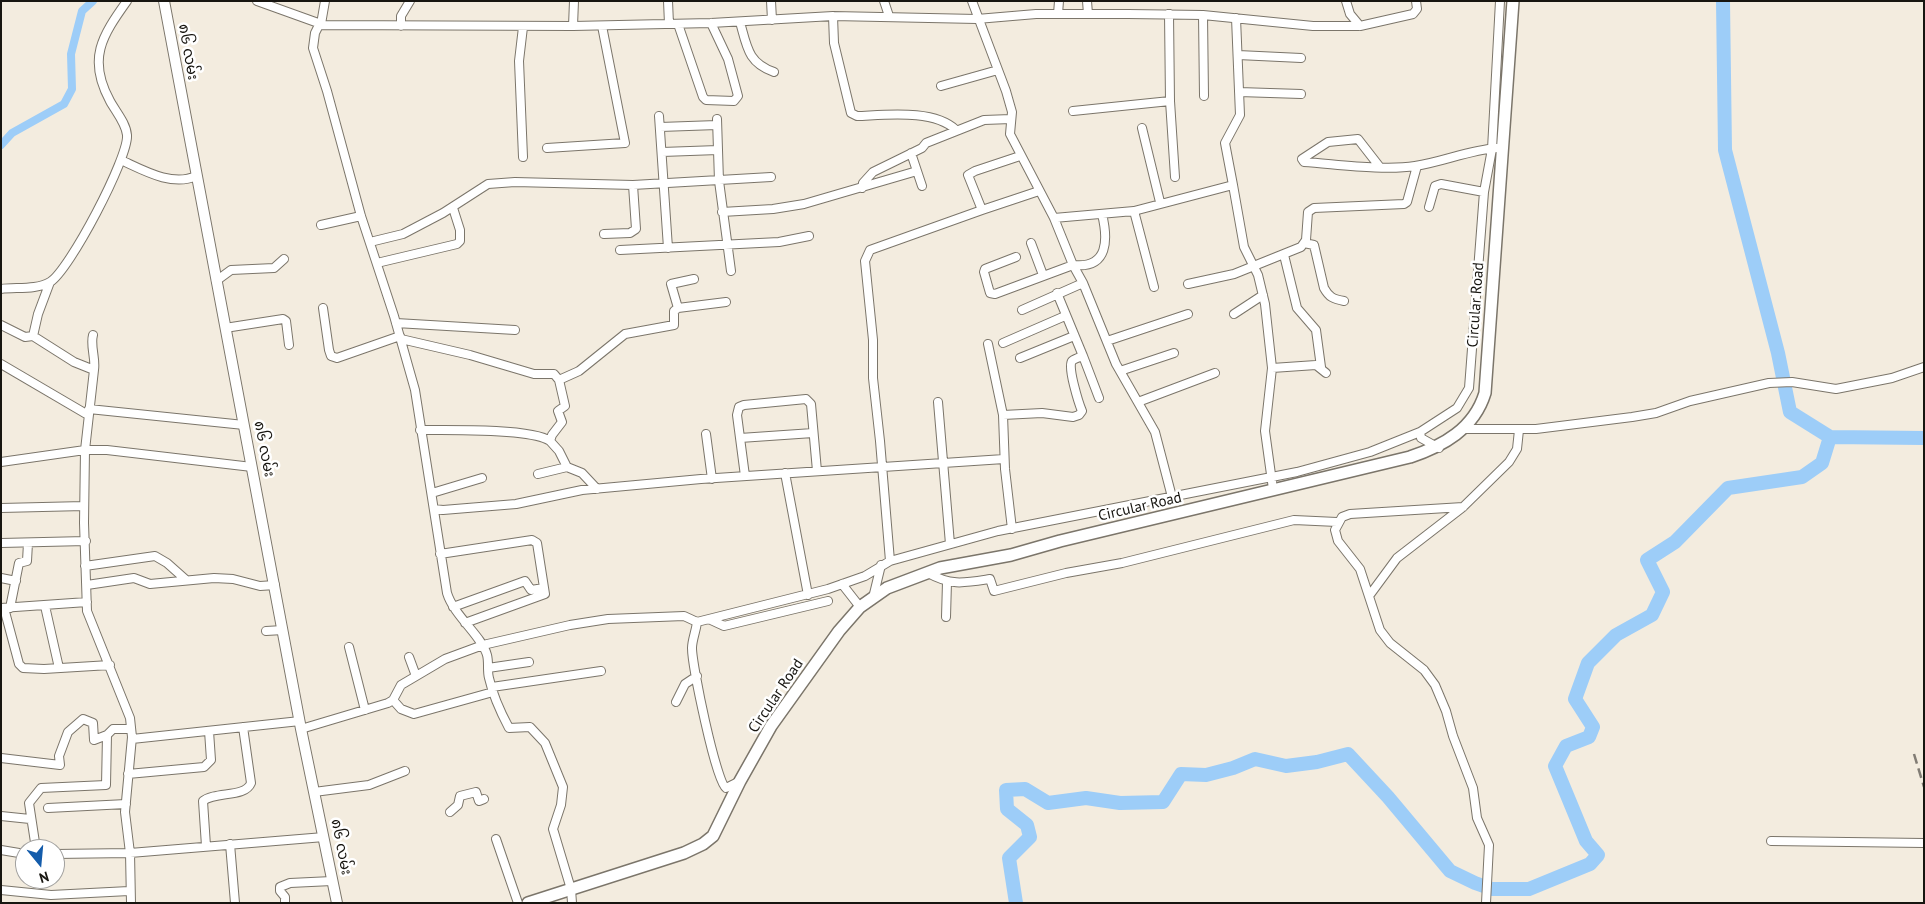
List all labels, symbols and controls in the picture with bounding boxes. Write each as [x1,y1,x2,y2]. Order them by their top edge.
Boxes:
street label: ၈၆ လမ်း [174,22,202,82]
street label: Circular Road [1464,262,1488,348]
street label: ၈၆ လမ်း [250,419,278,479]
street label: Circular Road [1096,489,1184,525]
street label: Circular Road [745,656,807,736]
street label: ၈၆ လမ်း [327,817,355,877]
north arrow [15,839,65,889]
text: N [37,867,51,887]

